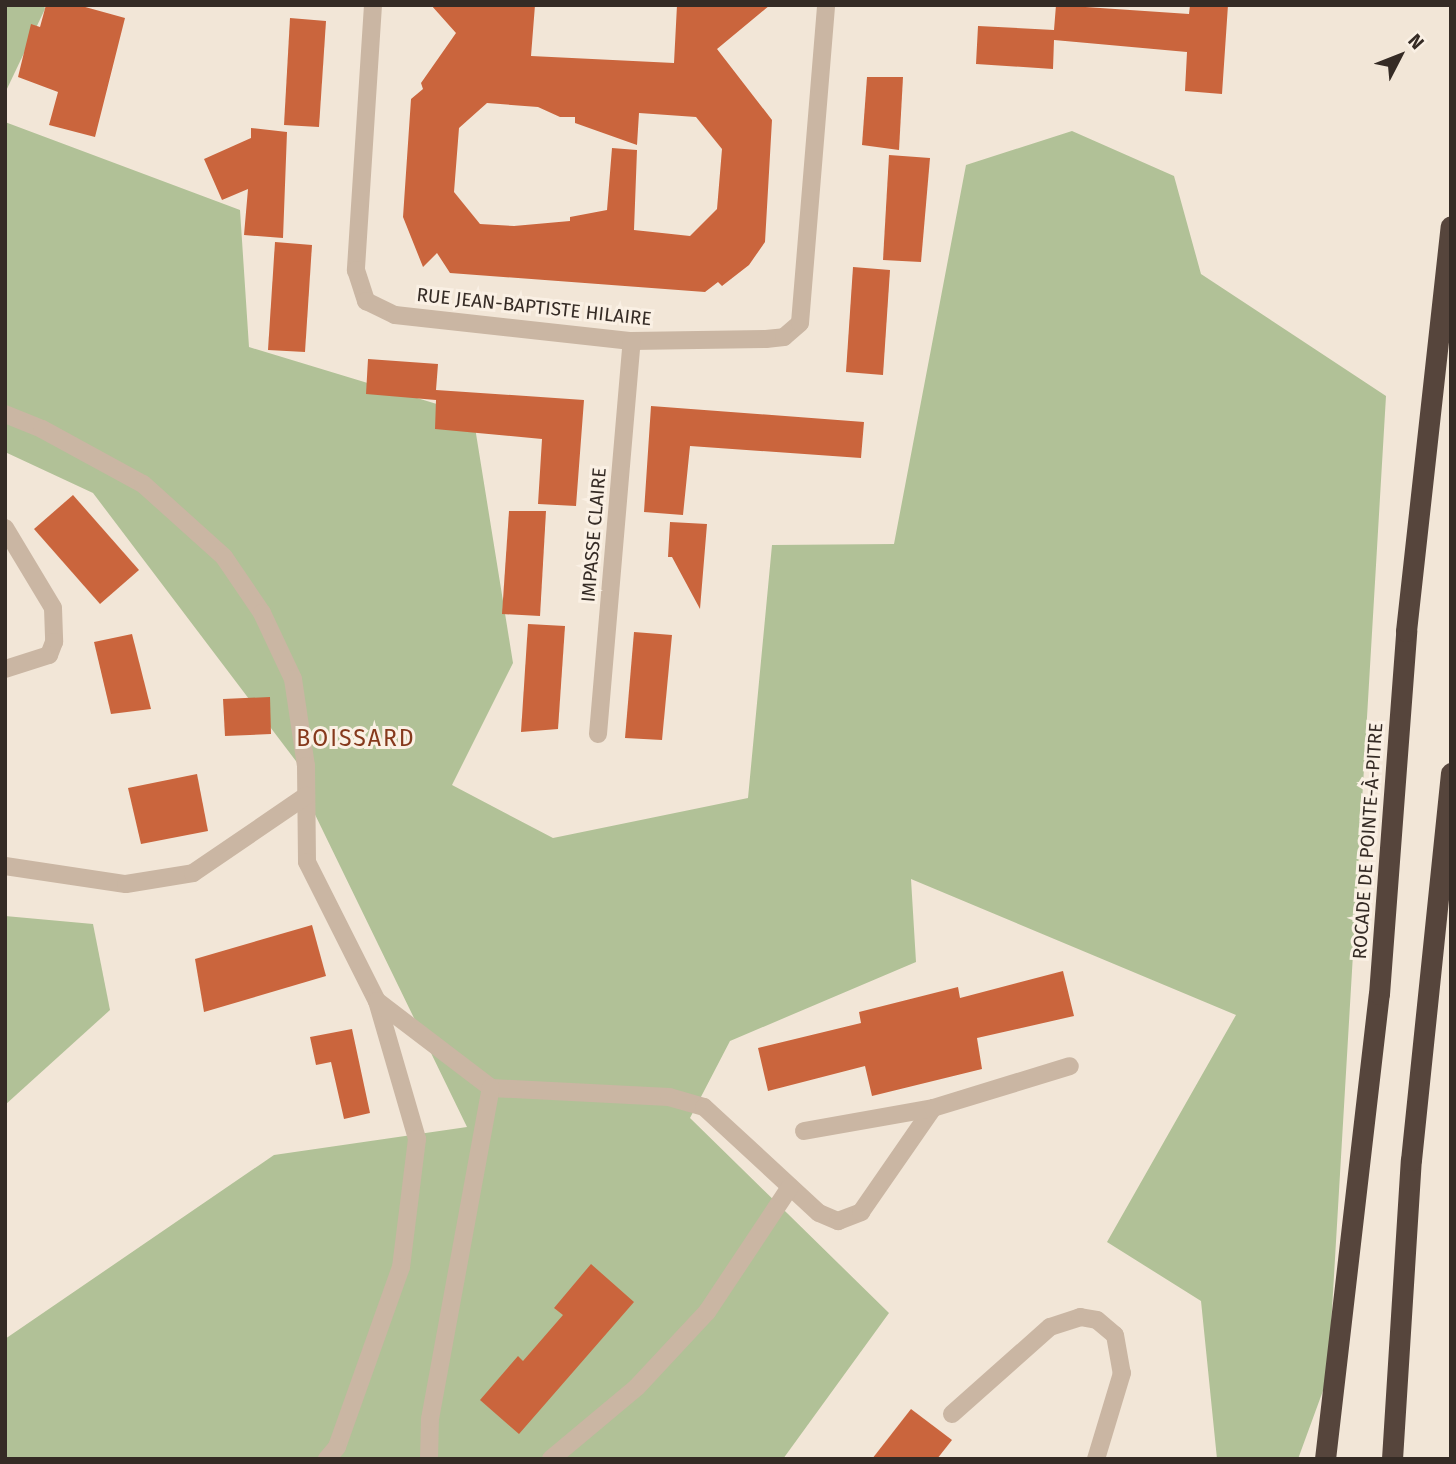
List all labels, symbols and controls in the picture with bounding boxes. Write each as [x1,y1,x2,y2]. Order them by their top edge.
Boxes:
north arrow [1365,21,1435,91]
text: N [1403,29,1429,54]
street label: RUE JEAN-BAPTISTE HILAIRE [415,283,653,331]
street label: IMPASSE CLAIRE [577,467,611,603]
street label: ROCADE DE POINTE-À-PITRE [1348,722,1388,960]
district label: BOISSARD [297,724,415,752]

